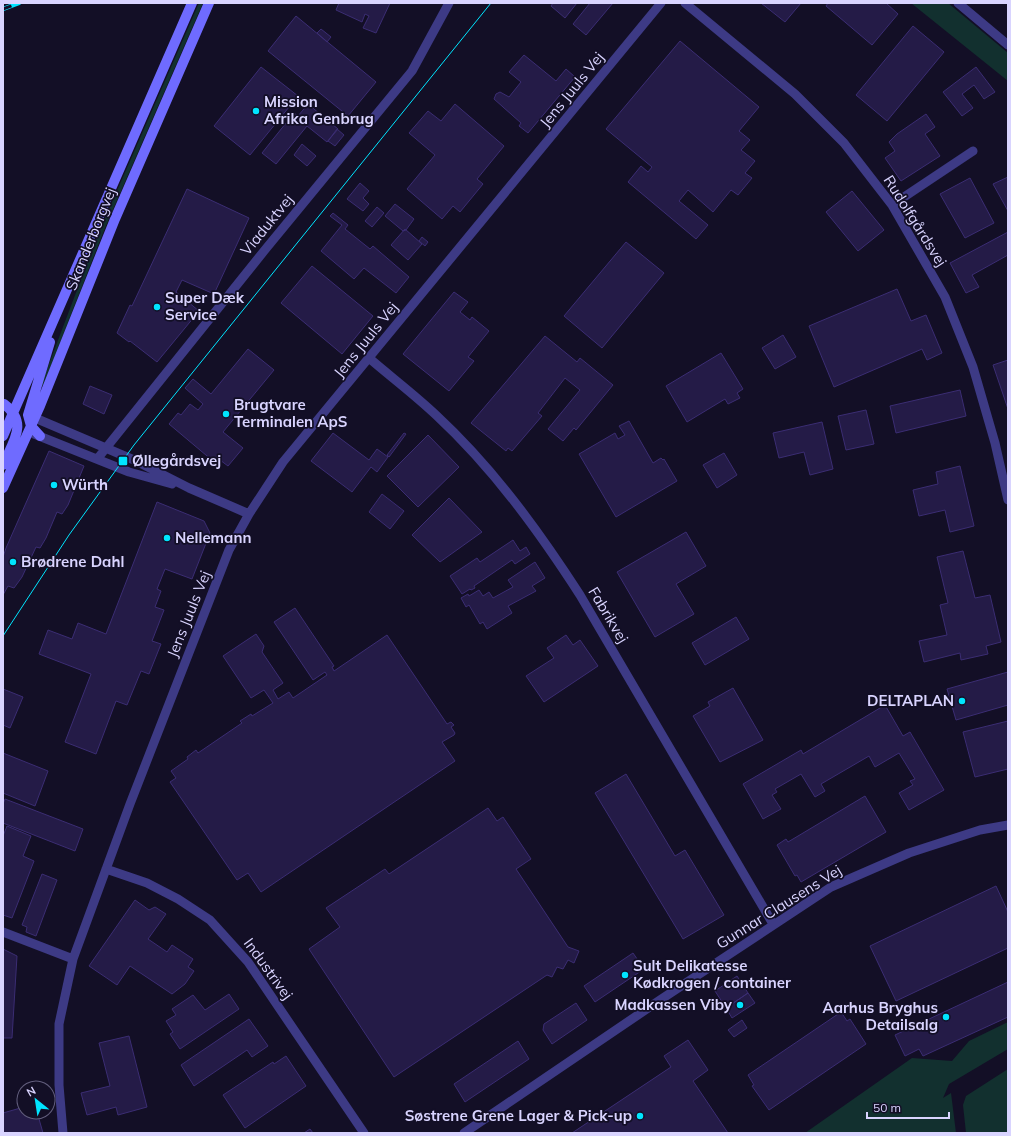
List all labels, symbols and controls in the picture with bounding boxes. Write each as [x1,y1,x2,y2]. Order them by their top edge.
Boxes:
street label: Jens Juuls Vej [535,48,608,131]
place label: Mission Afrika Genbrug [264,92,374,128]
marker: Mission Afrika Genbrug [251,106,261,116]
street label: Rudolfgårdsvej [880,171,951,270]
street label: Skanderborgvej [61,185,120,293]
street label: Viaduktvej [236,190,297,259]
place label: Super Dæk Service [165,288,245,324]
street label: Jens Juuls Vej [329,298,402,381]
marker: Super Dæk Service [152,302,162,312]
place label: Brugtvare Terminalen ApS [234,395,348,431]
marker: Brugtvare Terminalen ApS [221,409,231,419]
place label: Øllegårdsvej [132,451,221,470]
marker: Øllegårdsvej [117,455,129,467]
place label: Würth [62,475,108,494]
marker: Würth [49,480,59,490]
place label: Nellemann [175,528,251,547]
marker: Nellemann [162,533,172,543]
place label: Brødrene Dahl [21,552,124,571]
marker: Brødrene Dahl [8,557,18,567]
street label: Jens Juuls Vej [163,568,215,660]
street label: Fabrikvej [584,583,633,646]
place label: DELTAPLAN [867,691,954,710]
marker: DELTAPLAN [957,696,967,706]
street label: Gunnar Clausens Vej [713,860,845,953]
street label: Industrivej [240,934,297,1003]
place label: Sult Delikatesse Kødkrogen / container [633,956,791,992]
marker: Sult Delikatesse Kødkrogen / container [620,970,630,980]
place label: Madkassen Viby [614,995,733,1014]
place label: Aarhus Bryghus Detailsalg [822,998,938,1034]
marker: Madkassen Viby [735,1000,745,1010]
marker: Aarhus Bryghus Detailsalg [941,1012,951,1022]
north arrow [16,1080,56,1120]
text: N [24,1083,38,1099]
scale bar [867,1094,949,1120]
text: 50 m [873,1100,901,1115]
place label: Søstrene Grene Lager & Pick-up [405,1106,632,1125]
marker: Søstrene Grene Lager & Pick-up [635,1111,645,1121]

